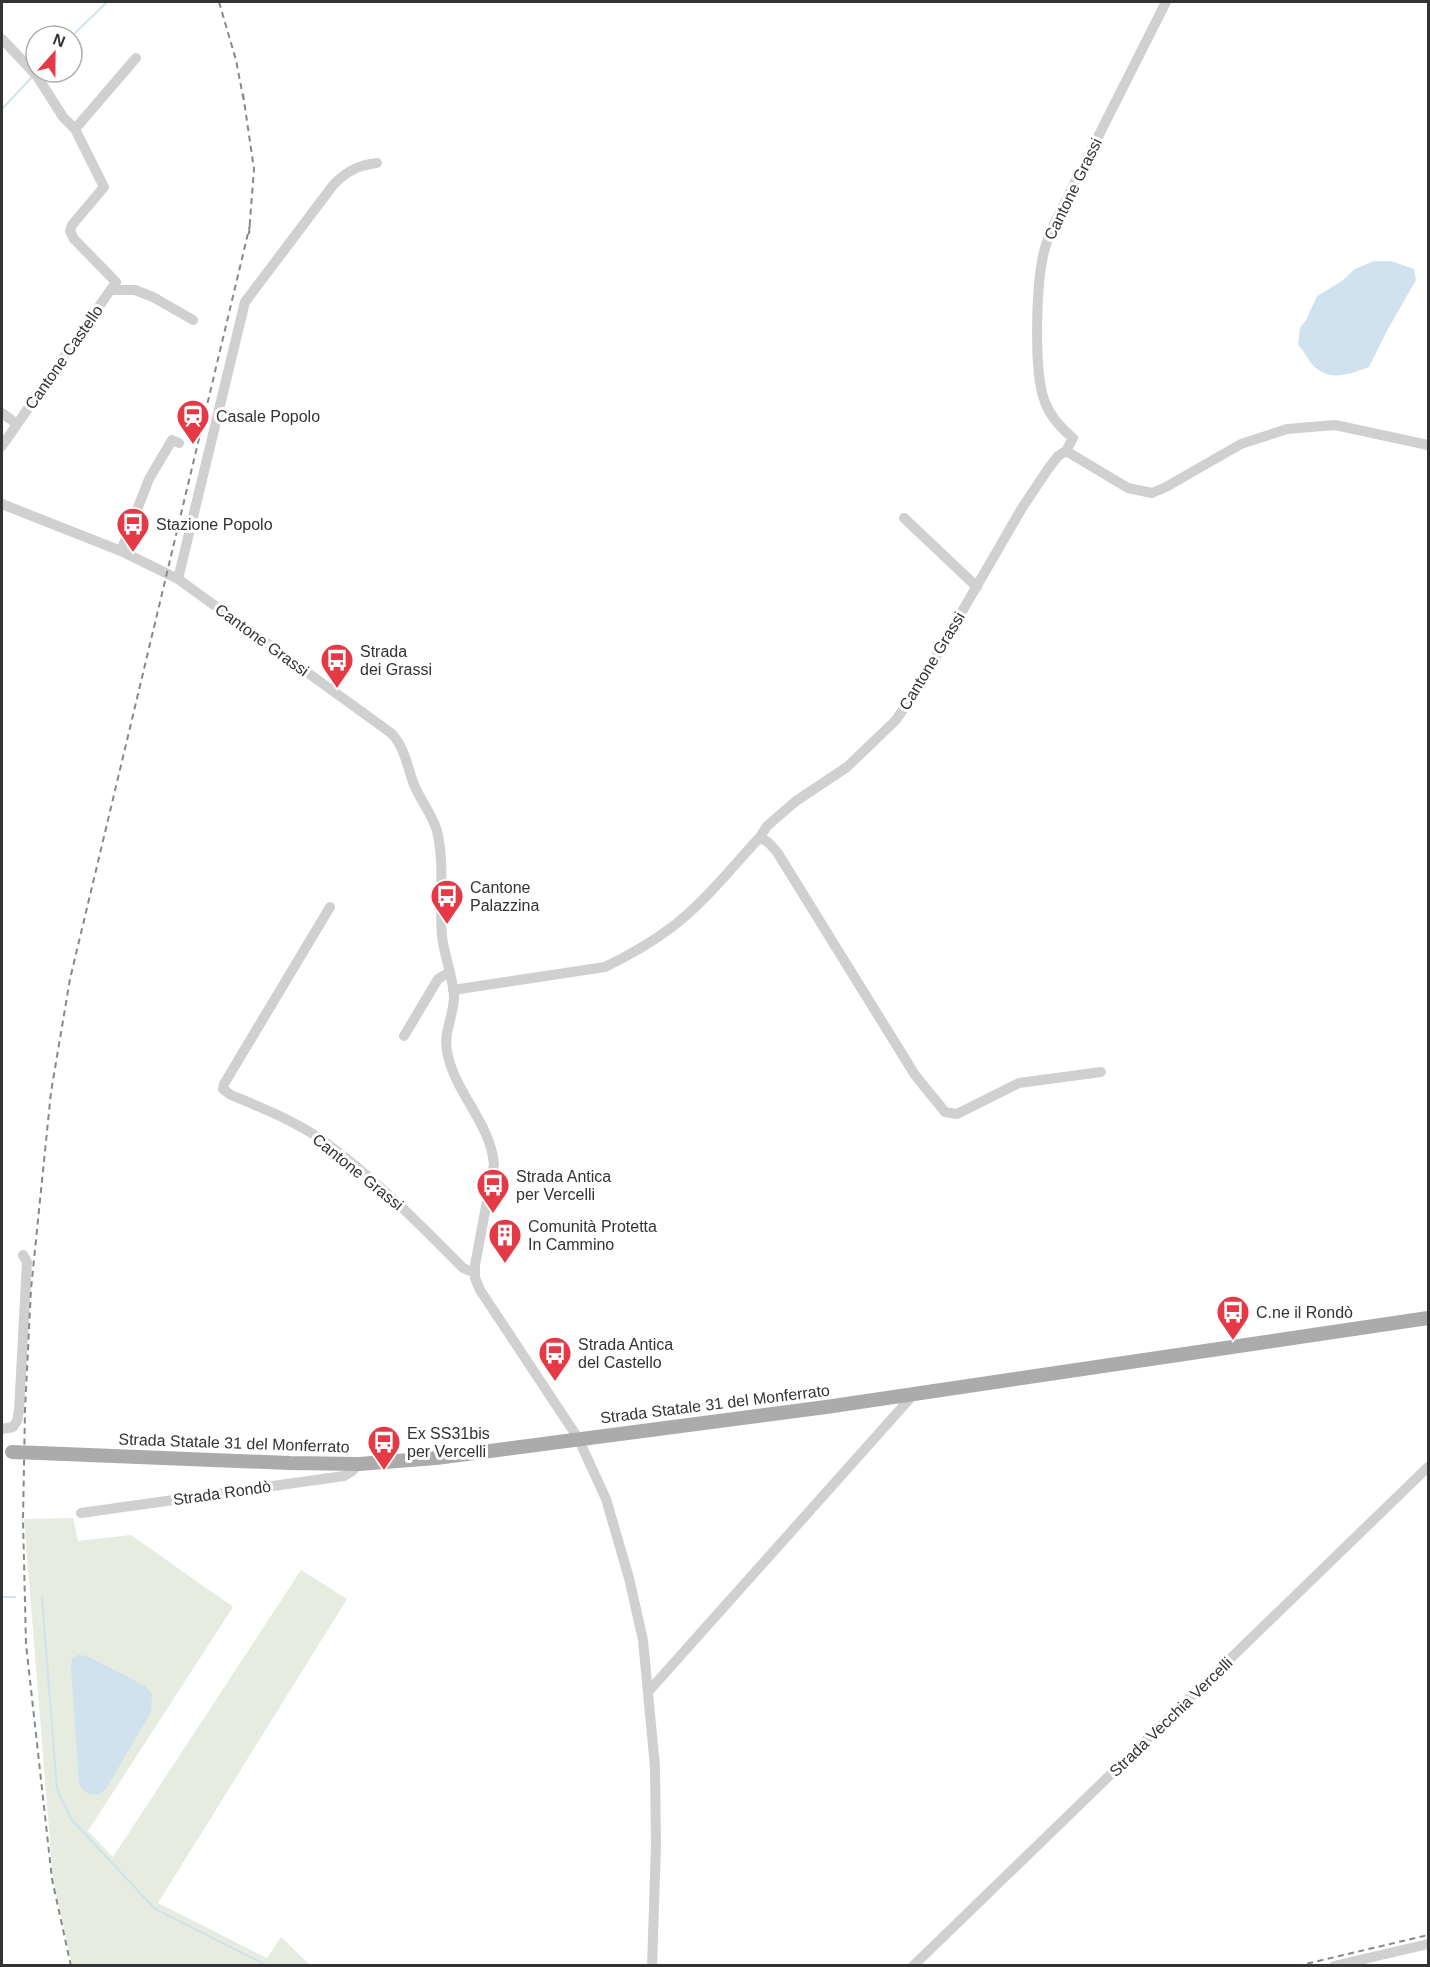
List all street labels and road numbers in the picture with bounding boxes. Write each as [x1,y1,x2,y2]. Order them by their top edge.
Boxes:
street label: Cantone Grassi [1041,135,1105,243]
street label: Cantone Castello [22,302,106,412]
street label: Cantone Grassi [212,600,312,680]
street label: Cantone Grassi [896,609,968,713]
street label: Cantone Grassi [309,1130,407,1214]
street label: Strada Statale 31 del Monferrato [599,1381,831,1427]
street label: Strada Statale 31 del Monferrato [118,1430,350,1456]
street label: Strada Rondò [172,1478,272,1508]
street label: Strada Vecchia Vercelli [1106,1654,1236,1780]

